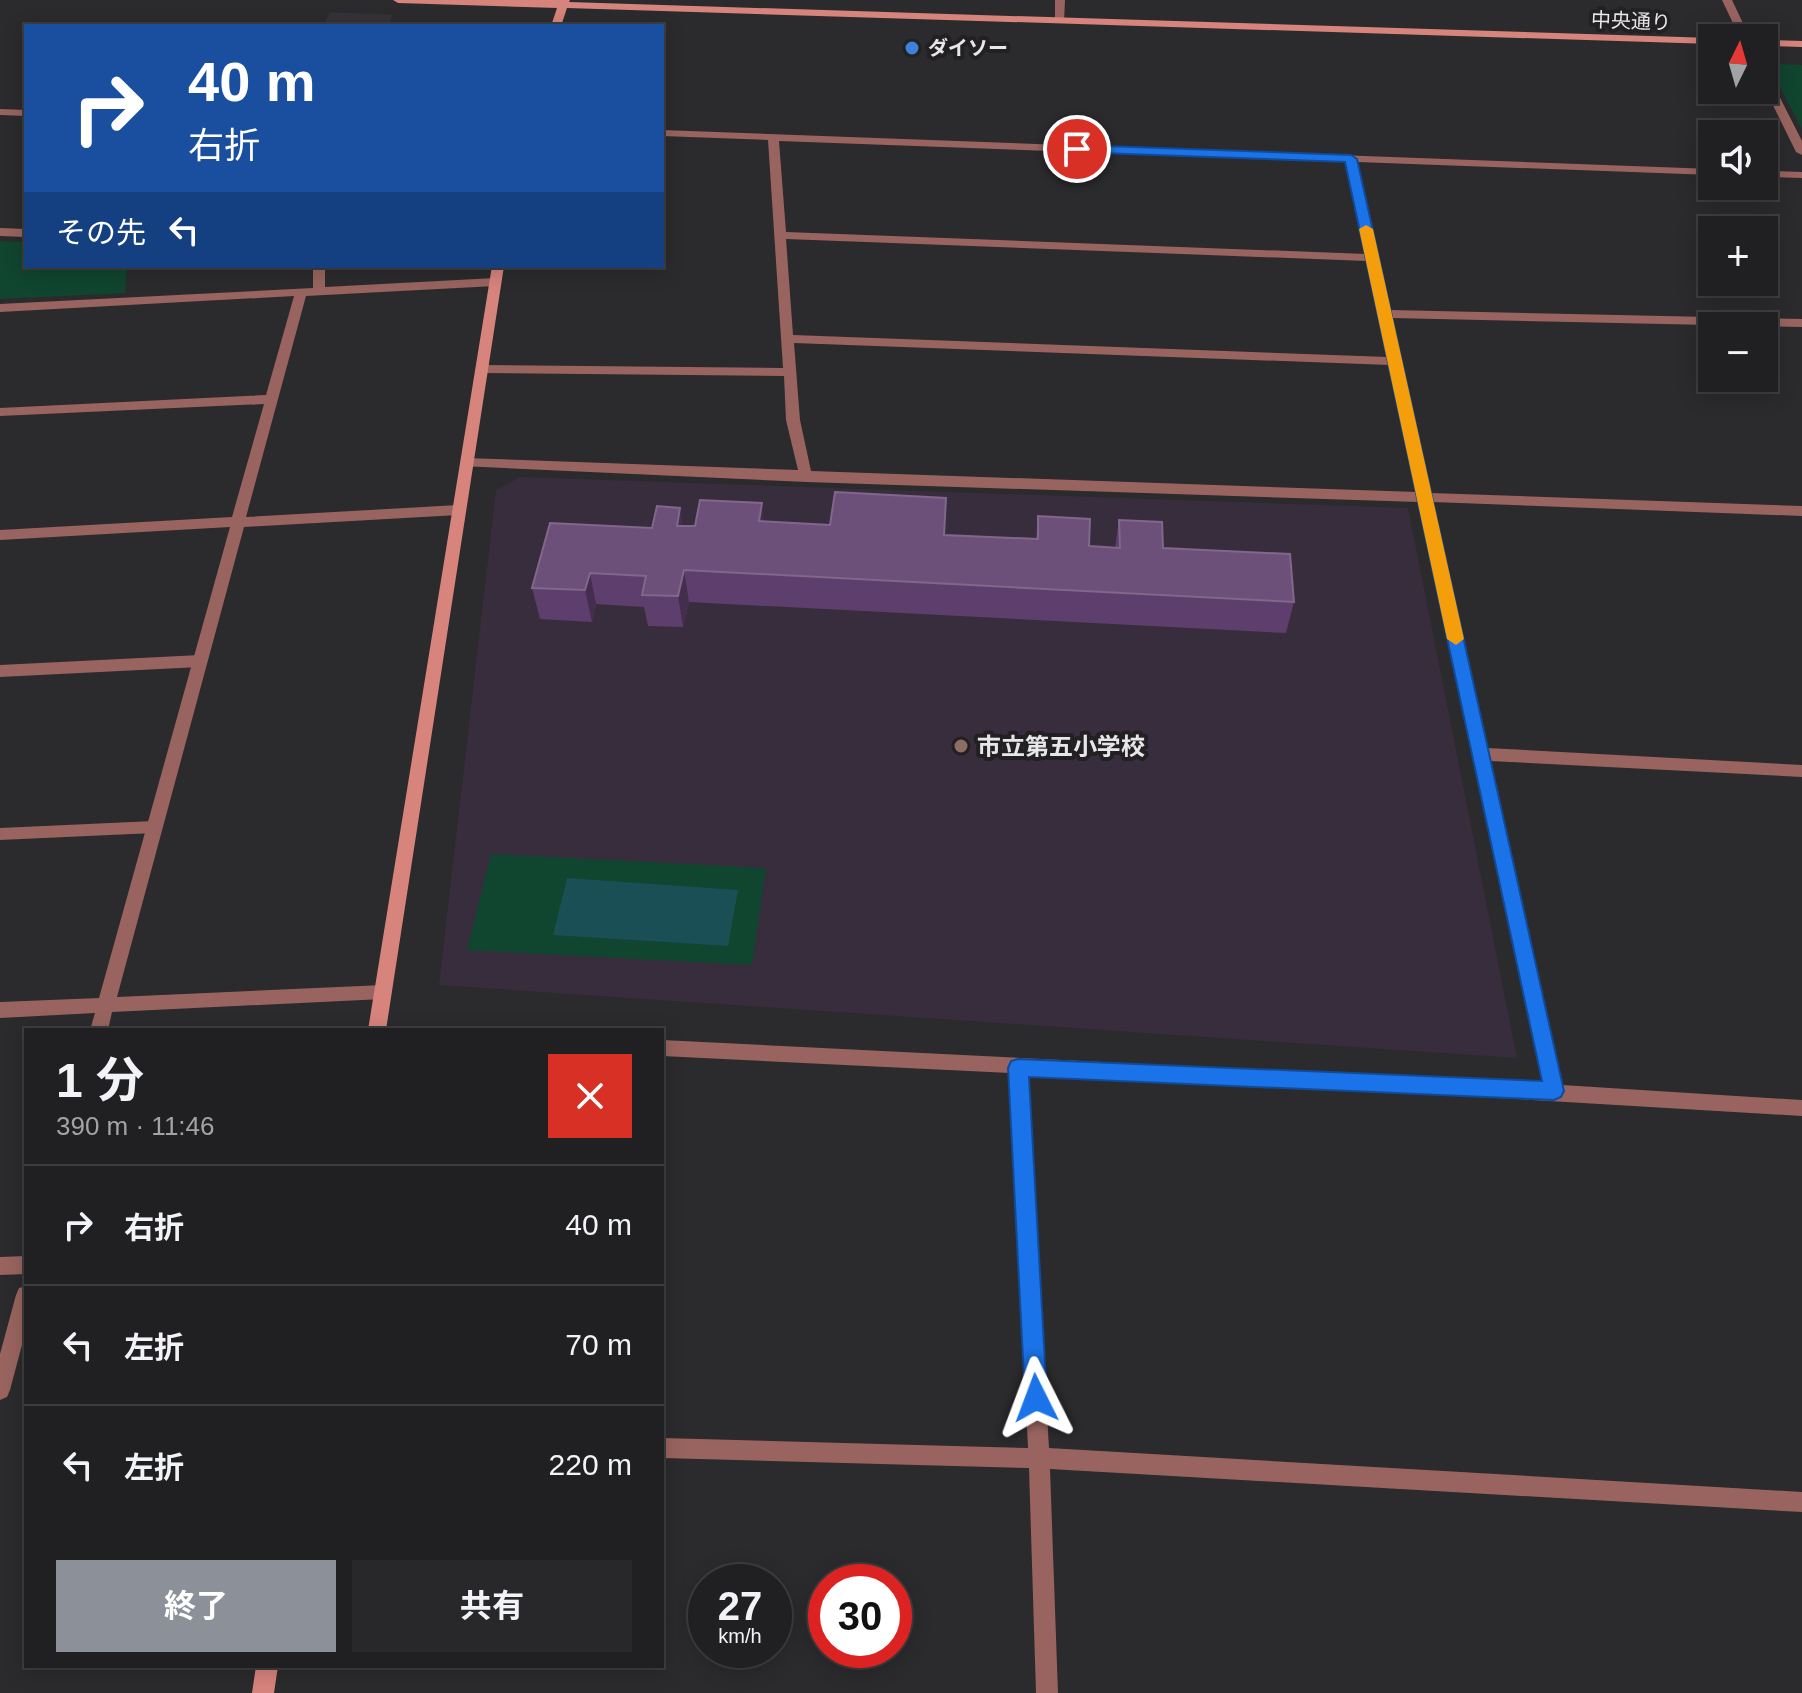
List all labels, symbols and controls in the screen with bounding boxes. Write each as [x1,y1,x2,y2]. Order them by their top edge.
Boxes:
street label: 中央通り [1591,9,1671,33]
north arrow [1698,24,1778,104]
map controls [1698,24,1778,392]
place label: ダイソー [928,37,1008,59]
marker: ダイソー [903,39,921,57]
text: 40 m [188,50,316,113]
icon: right [56,56,160,160]
pin [1043,115,1111,183]
button: sound [1698,120,1778,200]
text: 右折 [188,125,260,166]
icon: arrive [1055,127,1099,171]
icon: left [162,208,206,252]
text: その先 [56,216,146,249]
button: + [1698,216,1778,296]
button: − [1698,312,1778,392]
place label: 市立第五小学校 [977,733,1145,760]
marker: 市立第五小学校 [952,737,970,755]
text: 1 分 [56,1054,144,1107]
button: close [548,1054,632,1138]
text: 390 m · 11:46 [56,1111,215,1141]
icon: right [56,1203,100,1247]
text: 40 m [565,1208,632,1241]
text: 右折 [124,1211,184,1244]
icon: left [56,1323,100,1367]
text: 70 m [565,1328,632,1361]
text: 左折 [124,1331,184,1364]
position arrow [994,1356,1078,1440]
icon: left [56,1443,100,1487]
text: 220 m [549,1448,632,1481]
text: 左折 [124,1451,184,1484]
button: 終了 [56,1560,336,1652]
button: 共有 [352,1560,632,1652]
speed limit sign: 30 [808,1564,912,1668]
text: 27 [718,1584,762,1628]
text: km/h [718,1625,762,1647]

